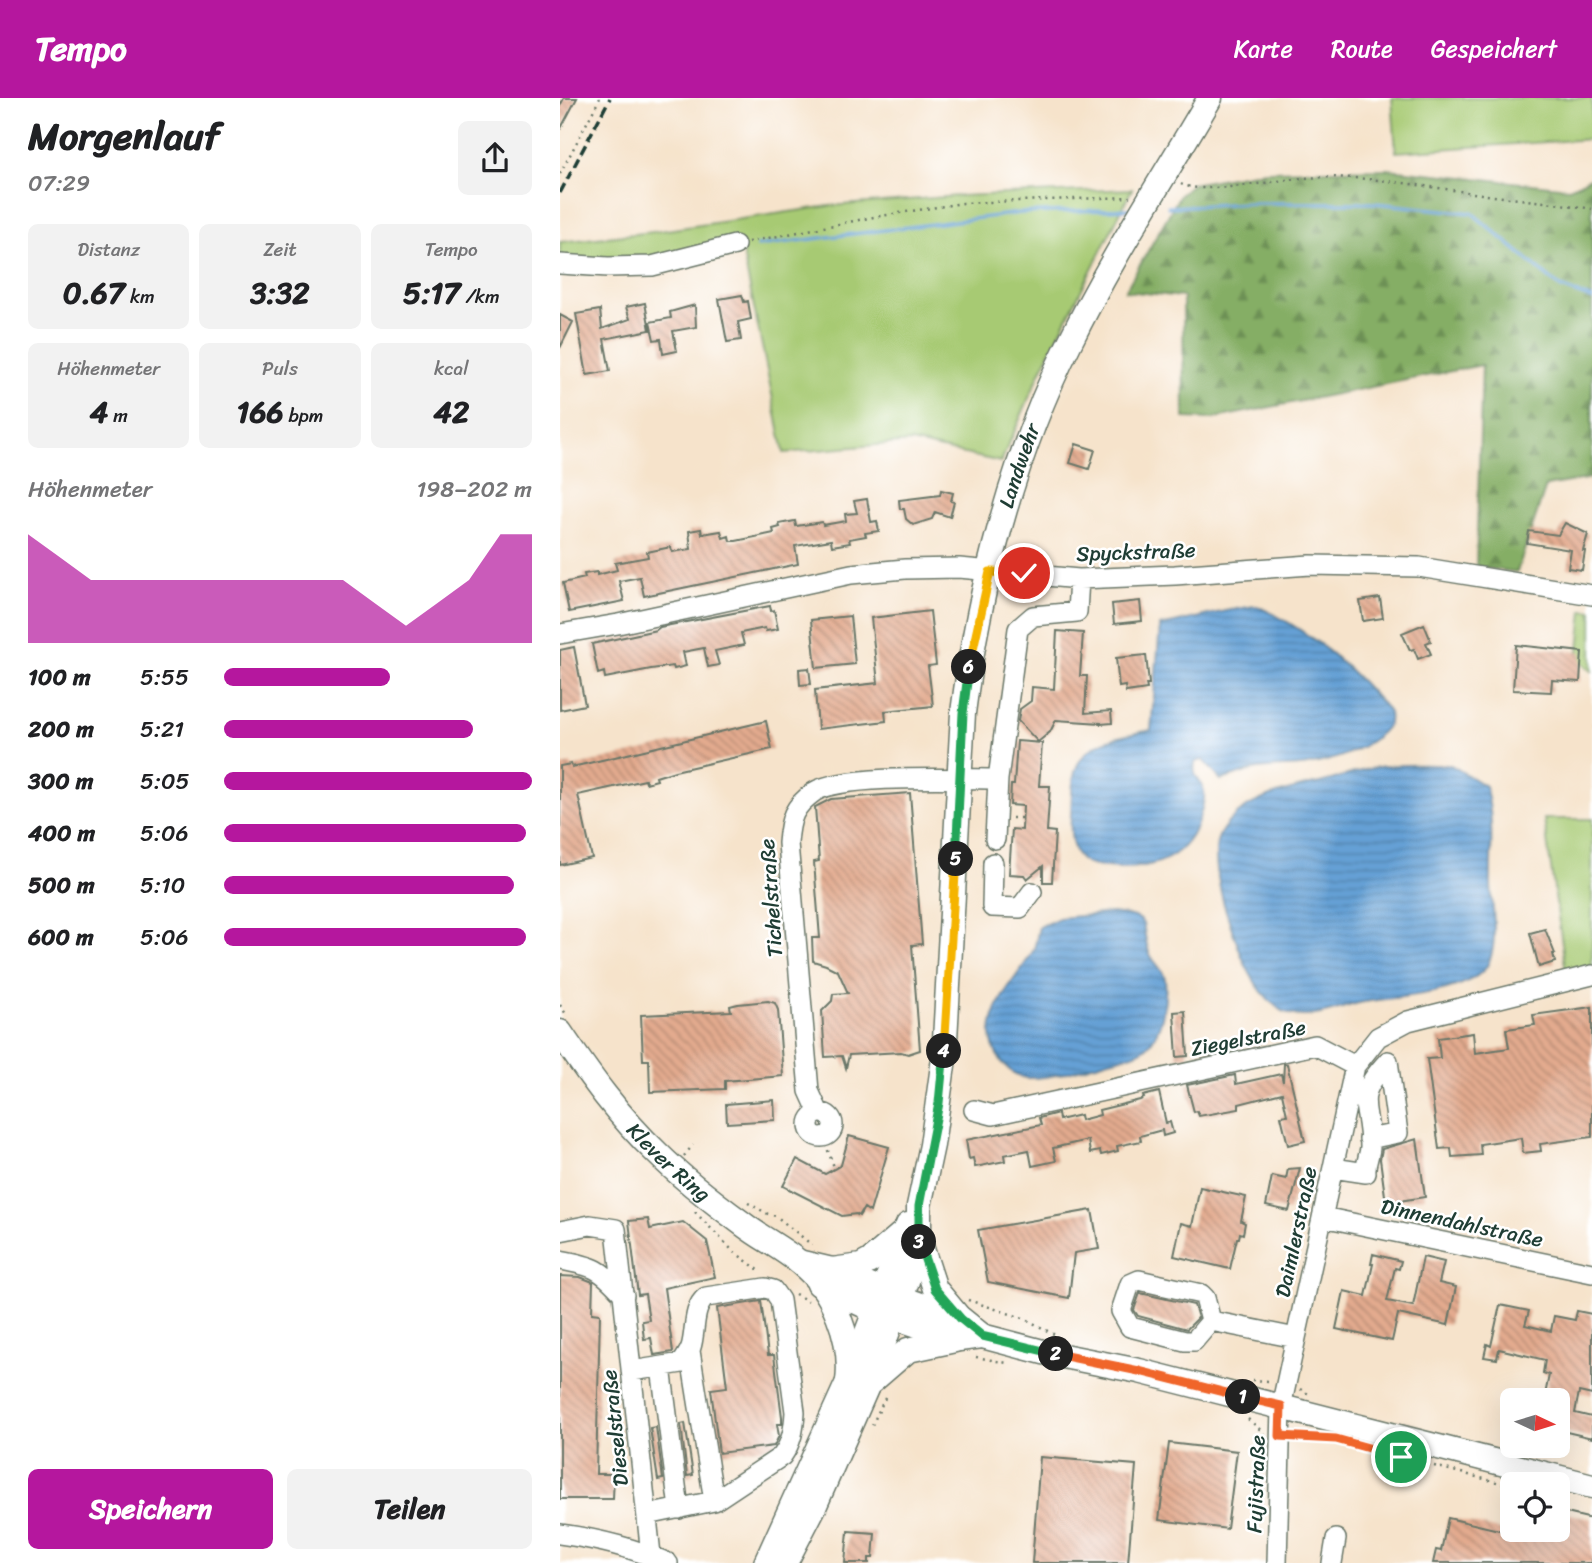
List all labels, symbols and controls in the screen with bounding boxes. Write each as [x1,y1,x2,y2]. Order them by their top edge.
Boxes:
text: Tempo [35,20,127,78]
text: Karte [1234,28,1293,70]
text: Route [1331,28,1393,70]
text: Gespeichert [1431,28,1557,70]
text: Morgenlauf [28,103,220,170]
button: share [458,121,532,195]
text: 07:29 [28,163,90,204]
text: Distanz [77,233,140,266]
text: Zeit [263,233,297,266]
text: Tempo [425,233,478,266]
text: 0.67 [63,266,125,320]
text: 3:32 [250,266,310,320]
text: 5:17 [403,266,460,320]
text: km [125,280,155,313]
text: /km [460,280,500,313]
text: Höhenmeter [57,352,160,385]
text: Puls [262,352,298,385]
text: kcal [434,352,469,385]
text: 4 [90,385,108,439]
text: 166 [237,385,283,439]
text: 42 [433,385,469,439]
text: m [108,399,128,432]
text: bpm [283,399,323,432]
street label: Landwehr [987,416,1052,513]
text: Höhenmeter [28,469,152,510]
text: 198–202 m [416,469,532,510]
street label: Spyckstraße [1076,531,1197,573]
pin [994,543,1054,603]
icon: check [1005,554,1043,592]
pin: 6 [952,650,986,684]
text: 6 [963,650,974,683]
text: 100 m [28,657,91,698]
text: 5:55 [140,657,189,698]
text: 200 m [28,709,94,750]
text: 5:21 [140,709,184,750]
text: 300 m [28,761,93,802]
text: 5:05 [140,761,190,802]
text: 400 m [28,813,95,854]
text: 5:06 [140,813,189,854]
street label: Tichelstraße [748,837,794,959]
pin: 5 [938,842,974,876]
text: 5 [950,842,961,875]
text: 500 m [28,865,95,906]
text: 5:10 [140,865,185,906]
text: 600 m [28,917,94,958]
text: 5:06 [140,917,189,958]
street label: Ziegelstraße [1187,1008,1309,1068]
pin: 4 [926,1034,962,1068]
text: 4 [938,1034,949,1067]
street label: Klever Ring [617,1113,720,1212]
street label: Daimlerstraße [1264,1163,1328,1301]
street label: Dinnendahlstraße [1377,1187,1547,1259]
pin: 3 [902,1224,936,1260]
text: 3 [913,1225,924,1258]
pin: 2 [1038,1336,1074,1372]
text: 2 [1050,1337,1061,1370]
street label: Dieselstraße [590,1368,640,1488]
pin: 1 [1226,1380,1260,1414]
text: 1 [1238,1380,1247,1413]
north arrow [1500,1388,1570,1458]
map controls [1500,1388,1570,1542]
pin [1371,1427,1431,1487]
street label: Fujistraße [1235,1434,1277,1534]
icon: arrive [1382,1438,1420,1476]
button: Speichern [28,1469,273,1549]
button: Teilen [287,1469,532,1549]
button: locate [1500,1472,1570,1542]

